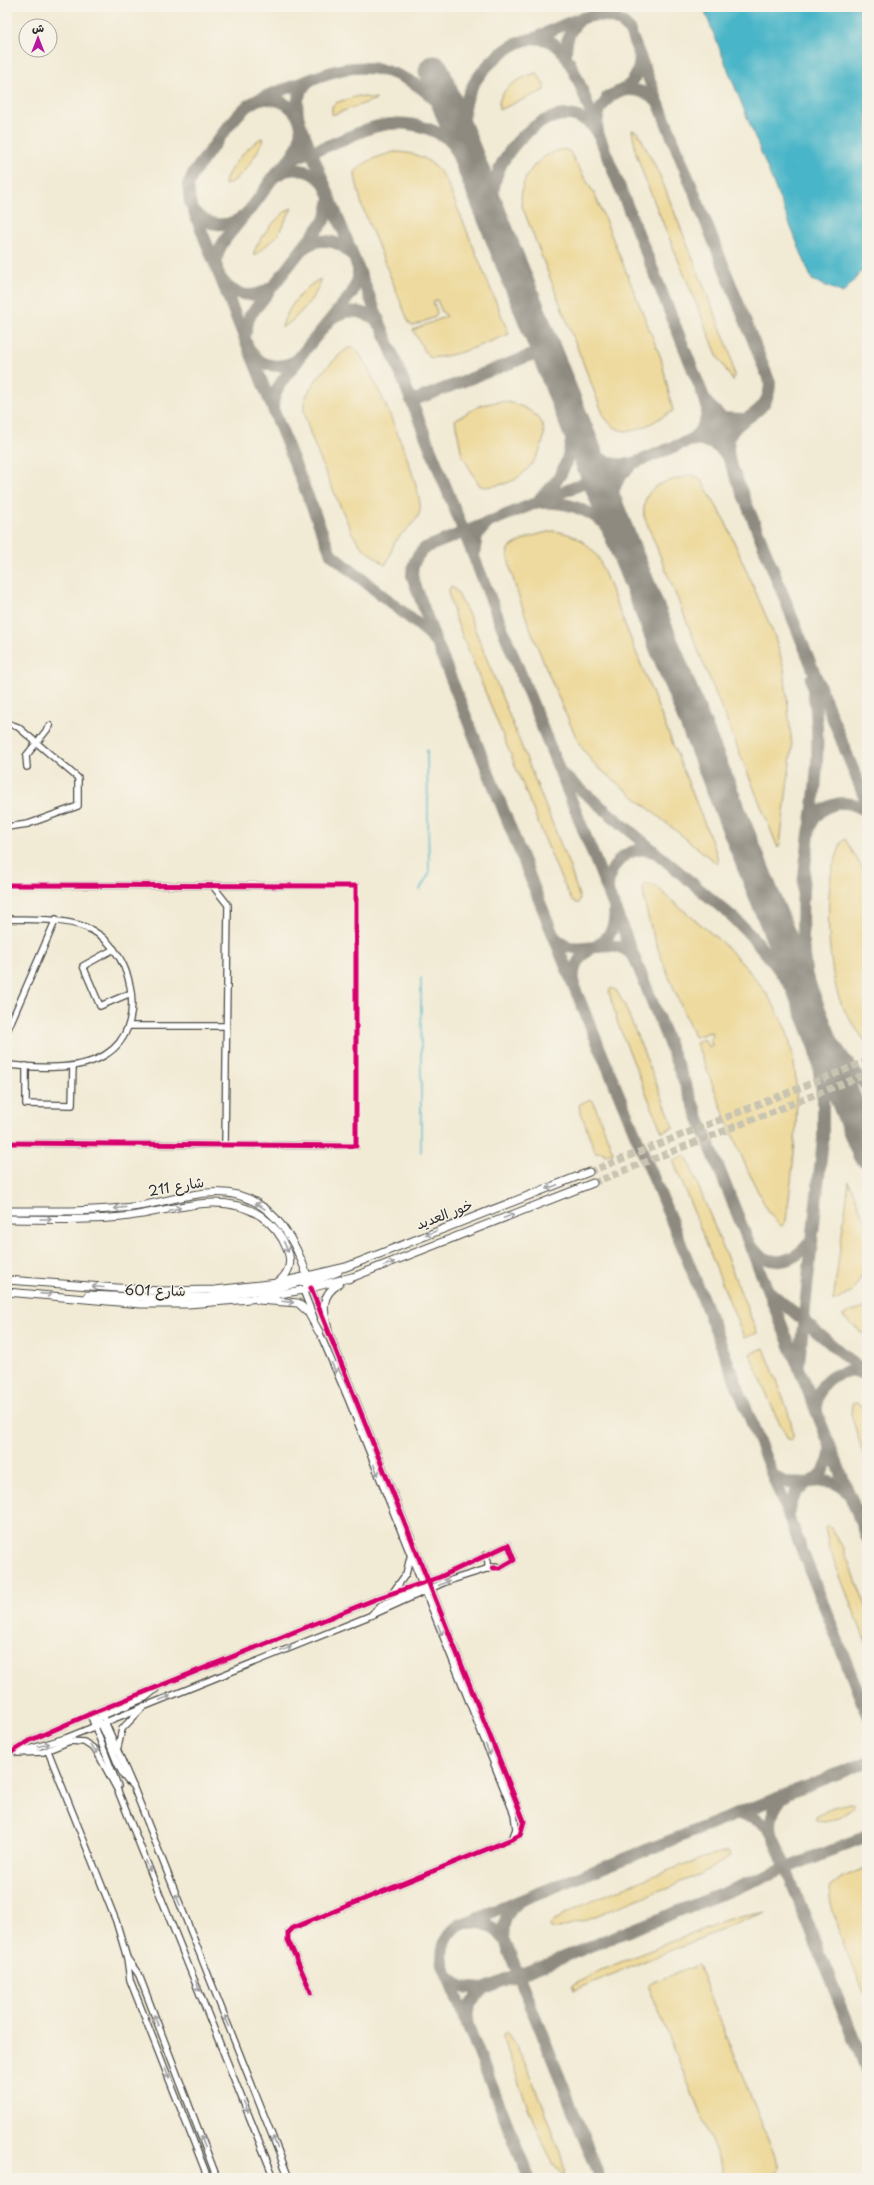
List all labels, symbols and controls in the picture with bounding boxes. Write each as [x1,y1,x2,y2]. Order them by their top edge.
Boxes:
north arrow [18,18,58,58]
text: ش [32,19,44,36]
street label: شارع 211 [146,1171,206,1201]
one-way arrow [547,1183,559,1191]
street label: خور العديد [413,1194,475,1234]
one-way arrow [254,1201,266,1209]
one-way arrow [114,1204,127,1212]
one-way arrow [168,1204,181,1212]
one-way arrow [503,1211,515,1219]
one-way arrow [39,1215,52,1223]
one-way arrow [425,1230,437,1238]
one-way arrow [283,1241,291,1253]
one-way arrow [382,1260,395,1267]
street label: شارع 601 [124,1279,186,1301]
one-way arrow [92,1284,105,1291]
one-way arrow [39,1291,52,1298]
one-way arrow [281,1298,294,1306]
one-way arrow [331,1361,339,1373]
one-way arrow [372,1464,380,1476]
one-way arrow [438,1579,450,1586]
one-way arrow [436,1623,444,1635]
one-way arrow [279,1645,291,1653]
one-way arrow [159,1693,171,1701]
one-way arrow [37,1741,50,1748]
one-way arrow [89,1744,99,1754]
one-way arrow [485,1744,492,1756]
one-way arrow [145,1859,153,1871]
one-way arrow [174,1895,182,1907]
one-way arrow [194,1980,202,1992]
one-way arrow [151,2015,159,2027]
one-way arrow [222,2016,230,2028]
one-way arrow [163,2067,171,2079]
one-way arrow [242,2100,250,2112]
one-way arrow [198,2136,206,2148]
one-way arrow [271,2136,278,2148]

